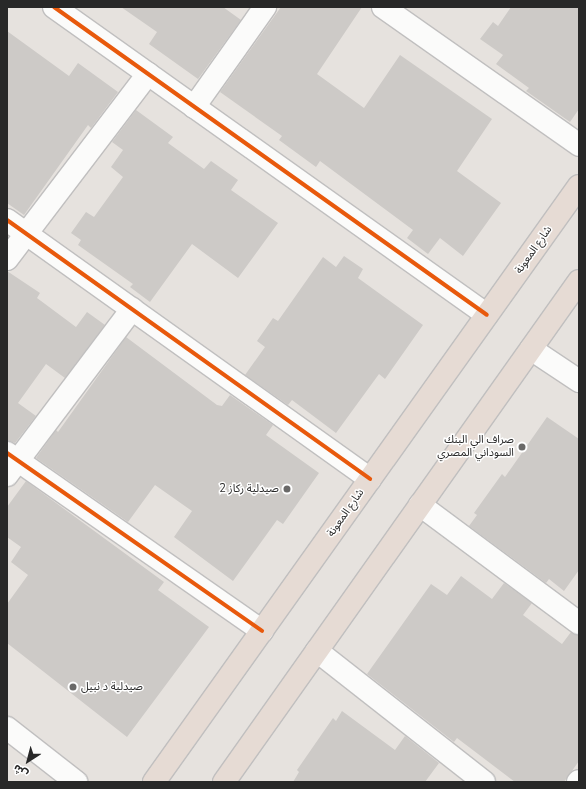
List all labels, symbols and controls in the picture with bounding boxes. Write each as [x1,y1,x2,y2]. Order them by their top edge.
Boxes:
street label: شارع المعونة [513,224,555,276]
place label: صراف الي البنك السوداني المصري [437,434,514,460]
marker: صراف الي البنك السوداني المصري [517,442,527,452]
place label: صيدلية ركاز 2 [219,482,279,496]
marker: صيدلية ركاز 2 [282,484,292,494]
street label: شارع المعونة [325,487,367,539]
place label: صيدلية د نبيل [81,680,143,694]
marker: صيدلية د نبيل [68,682,78,692]
north arrow [8,741,48,781]
text: ش [10,761,31,782]

